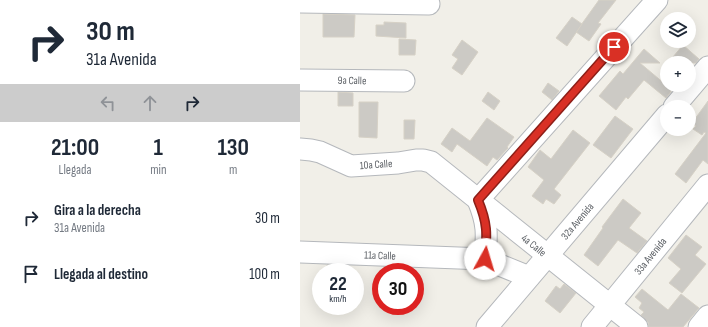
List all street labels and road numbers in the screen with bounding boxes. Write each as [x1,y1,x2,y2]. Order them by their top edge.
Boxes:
street label: 9a Calle [337,74,366,87]
street label: 10a Calle [359,157,393,172]
street label: 32a Avenida [558,200,596,242]
street label: 4a Calle [519,231,549,259]
street label: 33a Avenida [632,235,669,277]
street label: 11a Calle [364,248,396,263]

